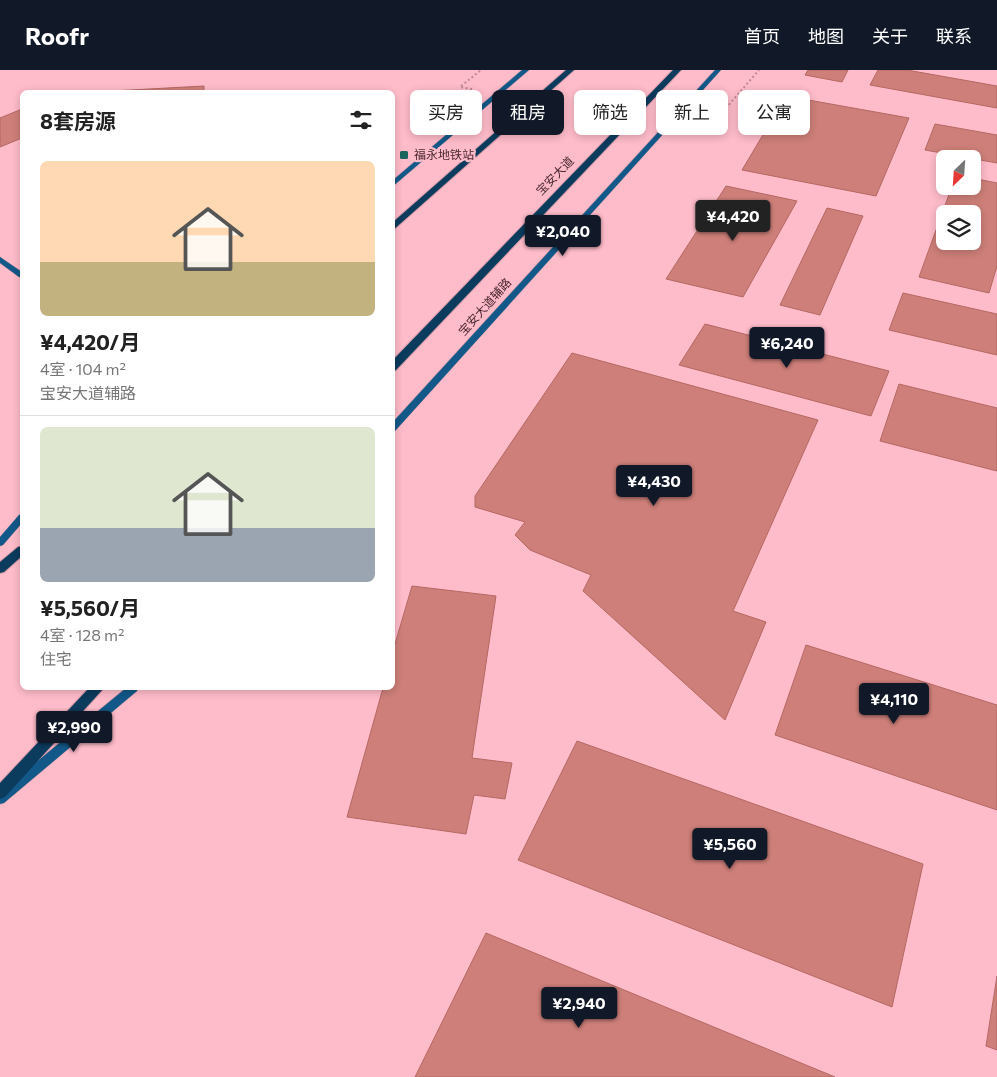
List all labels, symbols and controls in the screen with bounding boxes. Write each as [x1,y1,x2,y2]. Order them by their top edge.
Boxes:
text: Roofr [25,21,89,50]
text: 首页 [744,25,780,47]
text: 地图 [808,25,844,47]
text: 关于 [872,25,908,47]
text: 联系 [936,25,972,47]
chip: 买房 [410,90,482,135]
chip: 租房 [492,90,564,135]
chip: 筛选 [574,90,646,135]
chip: 新上 [656,90,728,135]
chip: 公寓 [738,90,810,135]
icon: filters [347,106,375,134]
text: 8套房源 [40,108,116,133]
place label: 福永地铁站 [414,147,474,161]
marker: 福永地铁站 [398,149,410,161]
north arrow [936,150,981,195]
map controls [936,150,981,250]
street label: 宝安大道 [533,153,576,197]
icon: home [163,194,253,284]
pin: ¥4,420 [692,200,774,242]
button: layers [936,205,981,250]
text: ¥4,420 [706,206,760,225]
pin: ¥2,040 [522,214,604,257]
text: ¥2,040 [536,221,590,240]
street label: 宝安大道辅路 [455,275,514,338]
pin: ¥6,240 [746,326,828,369]
text: ¥4,420/月 [40,329,140,354]
text: ¥6,240 [760,333,814,352]
text: 4室 · 104 m² [40,359,126,378]
text: 宝安大道辅路 [40,383,136,402]
icon: home [163,459,253,549]
pin: ¥4,430 [613,464,695,507]
text: ¥4,430 [627,471,681,490]
text: ¥5,560/月 [40,595,140,620]
text: 4室 · 128 m² [40,625,124,644]
text: 住宅 [40,649,72,668]
pin: ¥4,110 [853,682,935,725]
text: ¥4,110 [870,689,918,708]
pin: ¥2,990 [33,710,115,753]
text: ¥2,990 [47,717,101,736]
pin: ¥5,560 [689,828,771,870]
text: ¥5,560 [703,834,757,853]
pin: ¥2,940 [538,986,620,1029]
text: ¥2,940 [552,993,606,1012]

